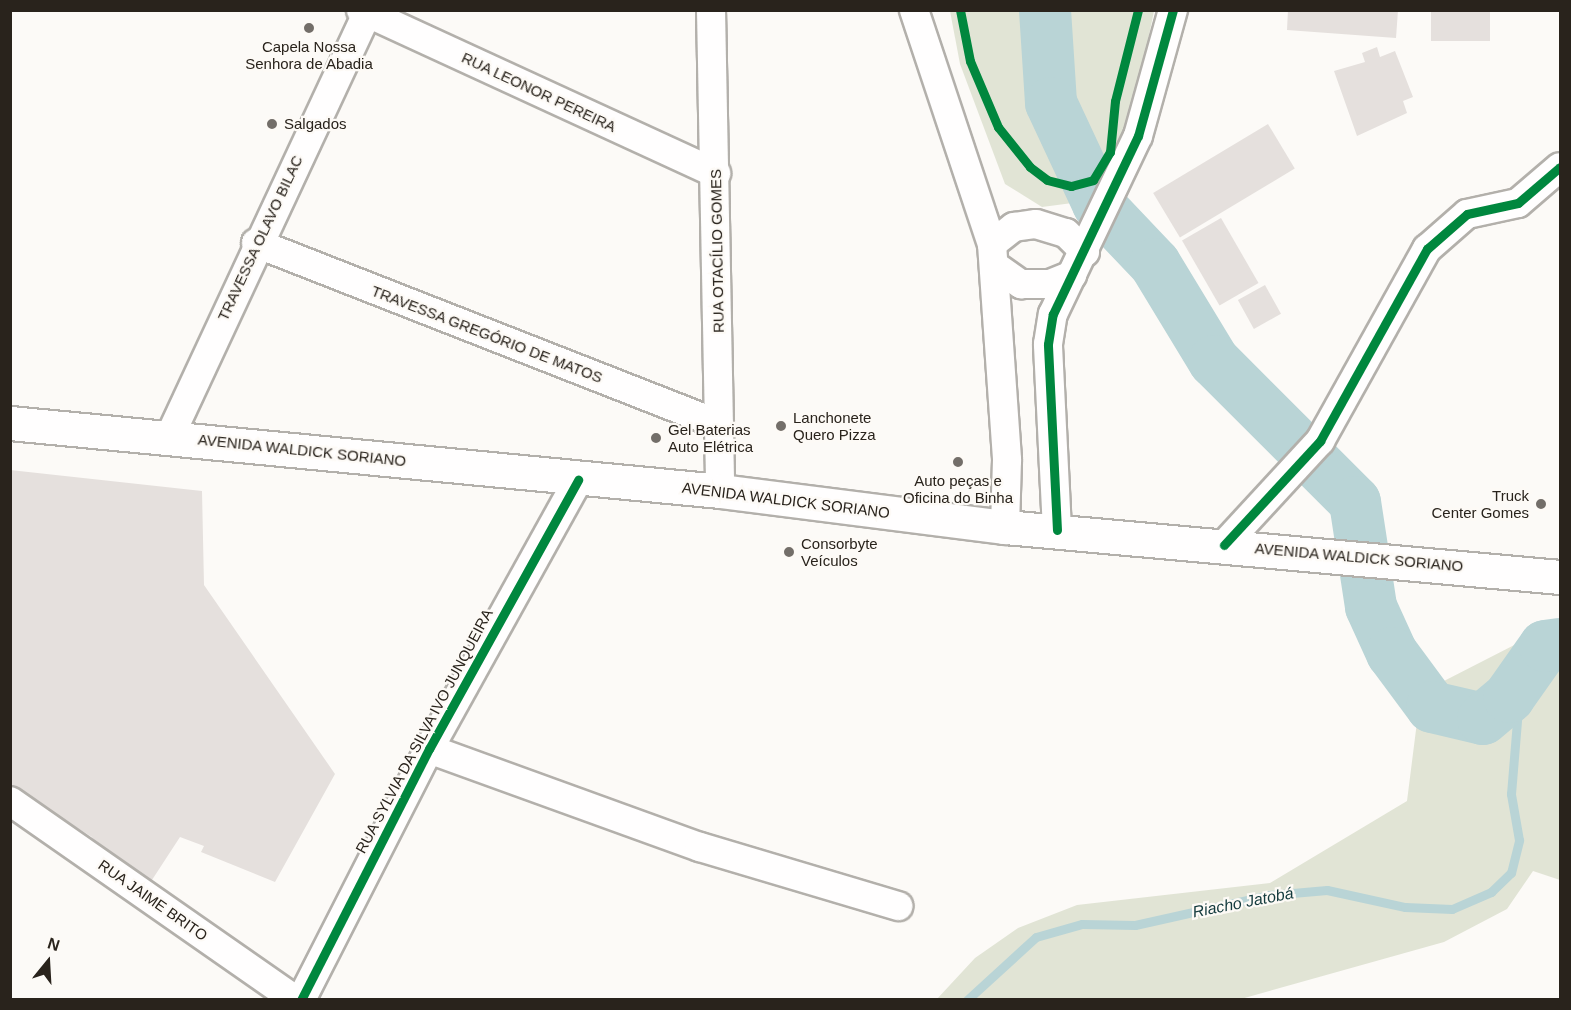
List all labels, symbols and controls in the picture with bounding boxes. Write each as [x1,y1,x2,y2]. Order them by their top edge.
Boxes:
marker: Capela Nossa Senhora de Abadia [302,21,316,35]
place label: Capela Nossa Senhora de Abadia [245,37,373,72]
street label: RUA LEONOR PEREIRA [459,48,619,136]
place label: Salgados [284,115,347,133]
marker: Salgados [265,117,279,131]
street label: TRAVESSA OLAVO BILAC [214,152,306,324]
street label: RUA OTACÍLIO GOMES [707,168,727,334]
street label: TRAVESSA GREGÓRIO DE MATOS [369,281,605,387]
place label: Lanchonete Quero Pizza [793,408,876,443]
marker: Lanchonete Quero Pizza [774,419,788,433]
place label: Gel Baterias Auto Elétrica [668,420,753,455]
street label: AVENIDA WALDICK SORIANO [197,430,407,470]
marker: Gel Baterias Auto Elétrica [649,431,663,445]
marker: Auto peças e Oficina do Binha [951,455,965,469]
place label: Auto peças e Oficina do Binha [903,471,1013,506]
street label: AVENIDA WALDICK SORIANO [681,478,891,522]
place label: Truck Center Gomes [1431,486,1529,521]
marker: Truck Center Gomes [1534,497,1548,511]
place label: Consorbyte Veículos [801,534,878,569]
street label: AVENIDA WALDICK SORIANO [1254,539,1464,575]
marker: Consorbyte Veículos [782,545,796,559]
street label: RUA SYLVIA DA SILVA IVO JUNQUEIRA [351,604,497,858]
street label: RUA JAIME BRITO [95,855,211,945]
water label: Riacho Jatobá [1191,884,1295,922]
north arrow [18,932,78,992]
text: N [46,935,62,954]

